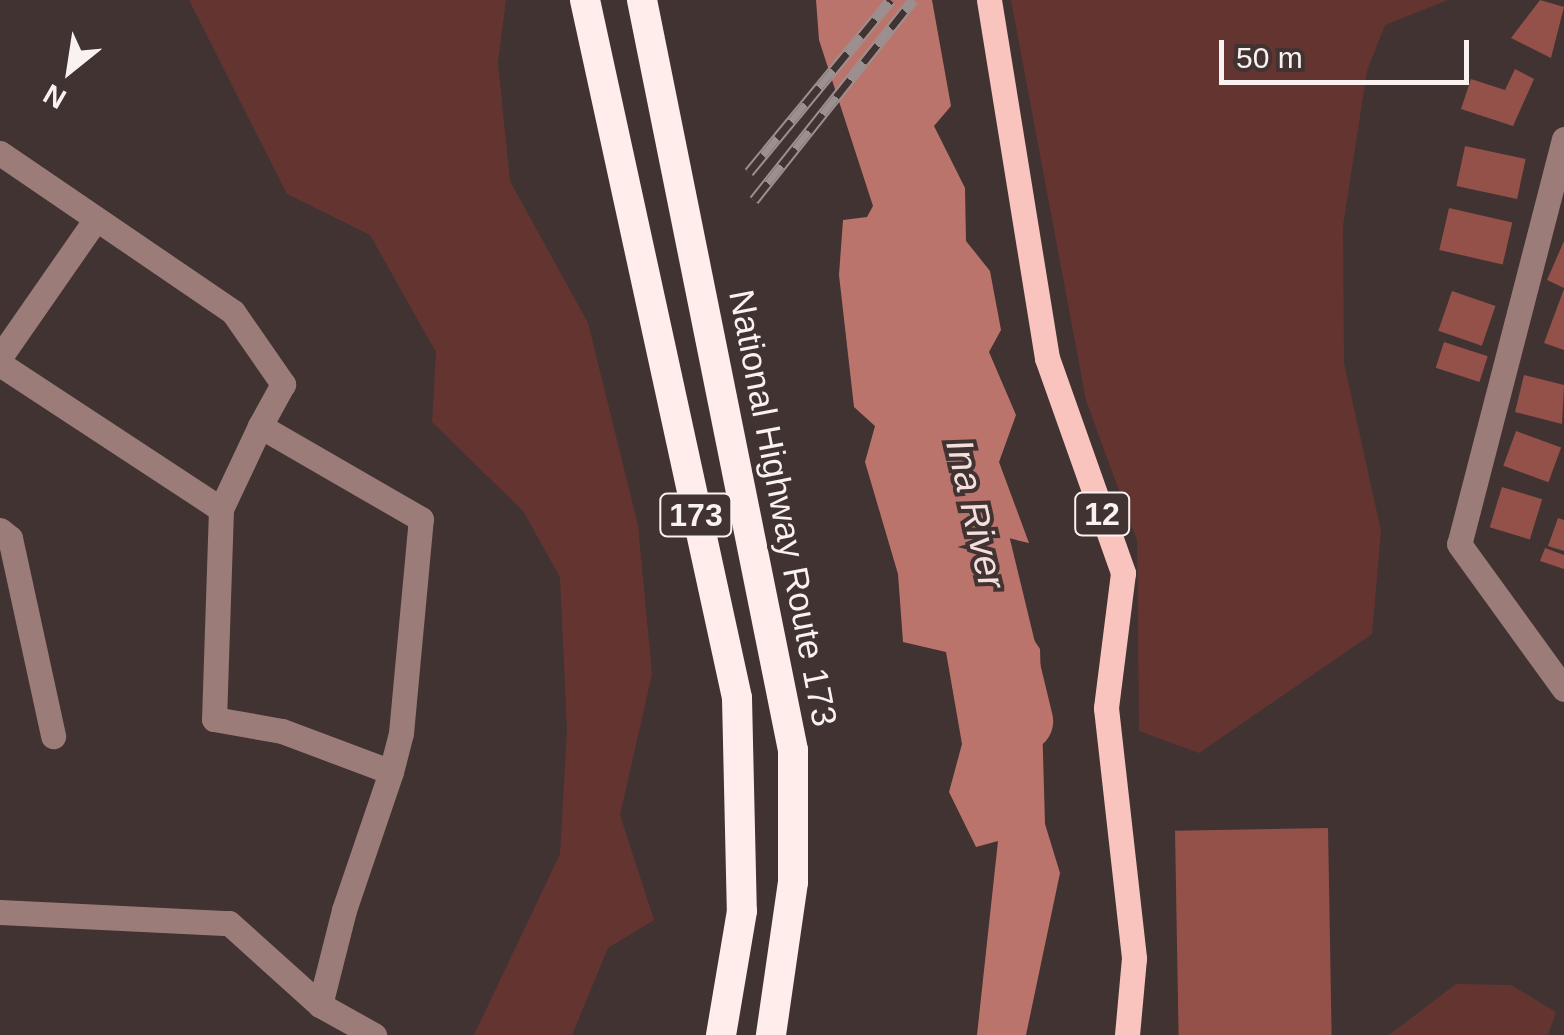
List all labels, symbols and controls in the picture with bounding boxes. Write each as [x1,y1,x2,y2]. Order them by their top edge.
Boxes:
north arrow [20,20,120,120]
scale bar [1224,20,1474,82]
text: 50 m [1236,41,1303,74]
text: N [38,78,71,115]
street label: National Highway Route 173 [720,286,846,730]
water label: Ina River [936,435,1014,593]
road number: 12 [1072,487,1132,541]
road number: 173 [658,488,734,542]

